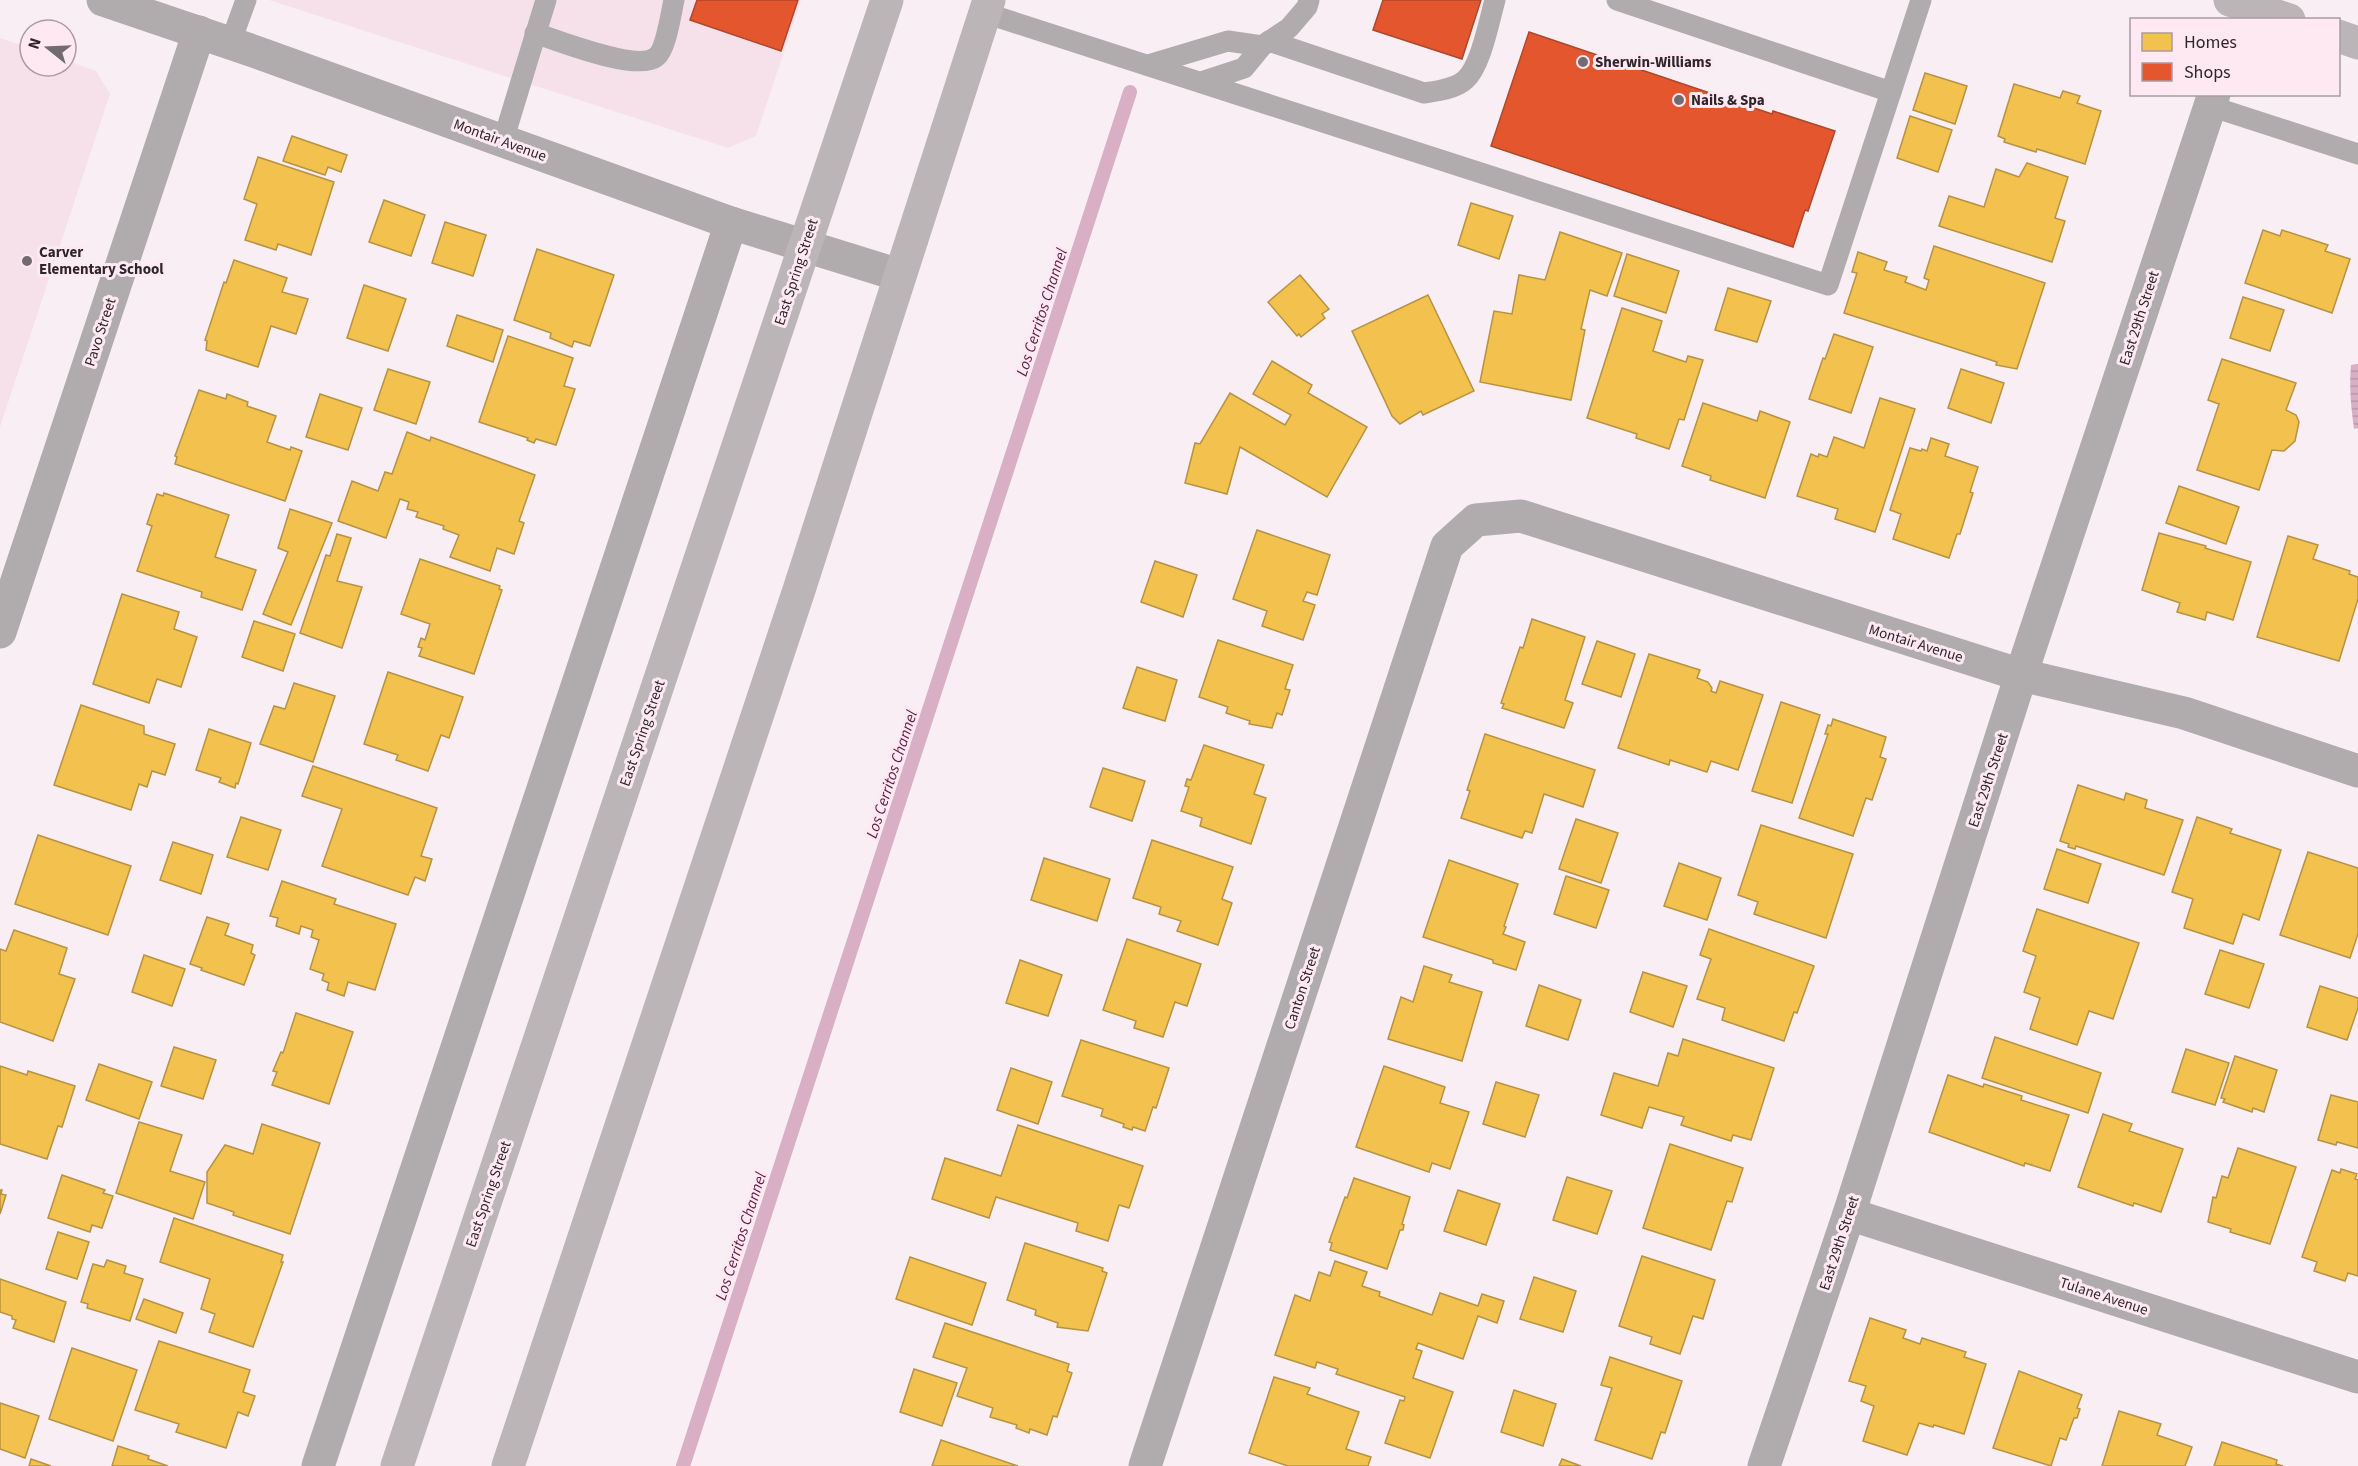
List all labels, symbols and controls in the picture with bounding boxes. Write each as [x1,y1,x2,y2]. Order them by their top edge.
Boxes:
north arrow [18,18,78,78]
legend [2130,18,2340,96]
text: Homes [2184,30,2237,55]
text: N [23,35,47,52]
place label: Sherwin-Williams [1595,52,1712,73]
marker: Sherwin-Williams [1576,55,1590,69]
text: Shops [2184,60,2231,85]
place label: Nails & Spa [1691,90,1765,111]
marker: Nails & Spa [1672,93,1686,107]
street label: Montair Avenue [450,114,549,167]
street label: East Spring Street [769,216,824,328]
place label: Carver Elementary School [39,242,164,280]
water label: Los Cerritos Channel [1011,245,1073,379]
marker: Carver Elementary School [20,254,34,268]
street label: East 29th Street [2114,268,2165,368]
street label: Pavo Street [80,295,121,369]
street label: Montair Avenue [1866,619,1966,668]
street label: East Spring Street [614,677,670,789]
water label: Los Cerritos Channel [861,707,923,841]
street label: East 29th Street [1963,730,2014,830]
street label: Canton Street [1279,944,1326,1032]
street label: East Spring Street [460,1138,516,1250]
water label: Los Cerritos Channel [710,1169,772,1303]
street label: East 29th Street [1814,1193,1865,1293]
street label: Tulane Avenue [2057,1272,2151,1321]

